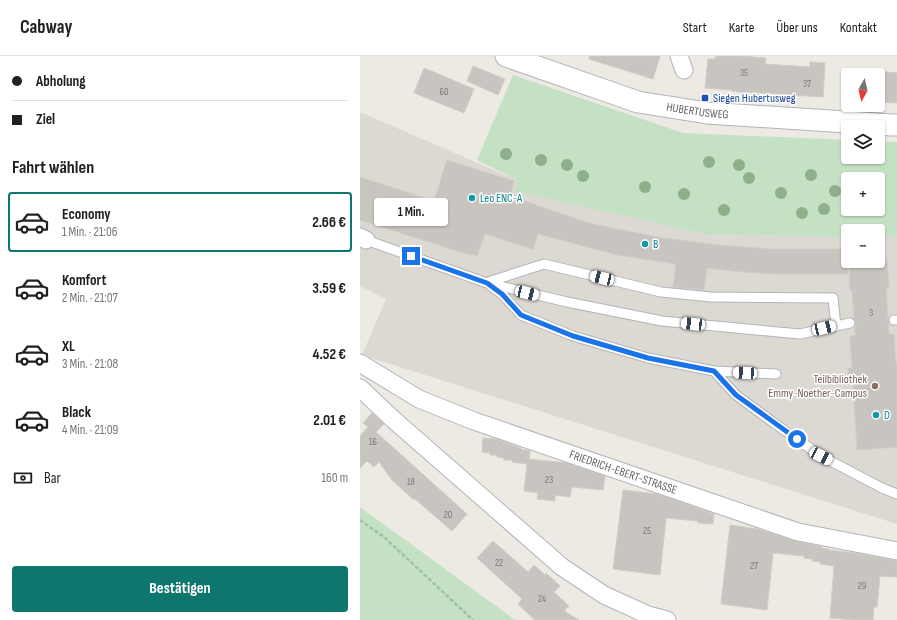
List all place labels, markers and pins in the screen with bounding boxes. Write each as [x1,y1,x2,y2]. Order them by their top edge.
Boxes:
place label: Siegen Hubertusweg [713,91,796,106]
marker: Siegen Hubertusweg [700,93,710,103]
place label: Leo ENC-A [480,191,523,206]
marker: Leo ENC-A [467,193,477,203]
place label: B [653,237,658,252]
marker: B [640,239,650,249]
place label: Teilbibliothek Emmy-Noether-Campus [768,372,867,401]
marker: Teilbibliothek Emmy-Noether-Campus [870,381,880,391]
place label: D [884,408,890,423]
marker: D [871,410,881,420]

